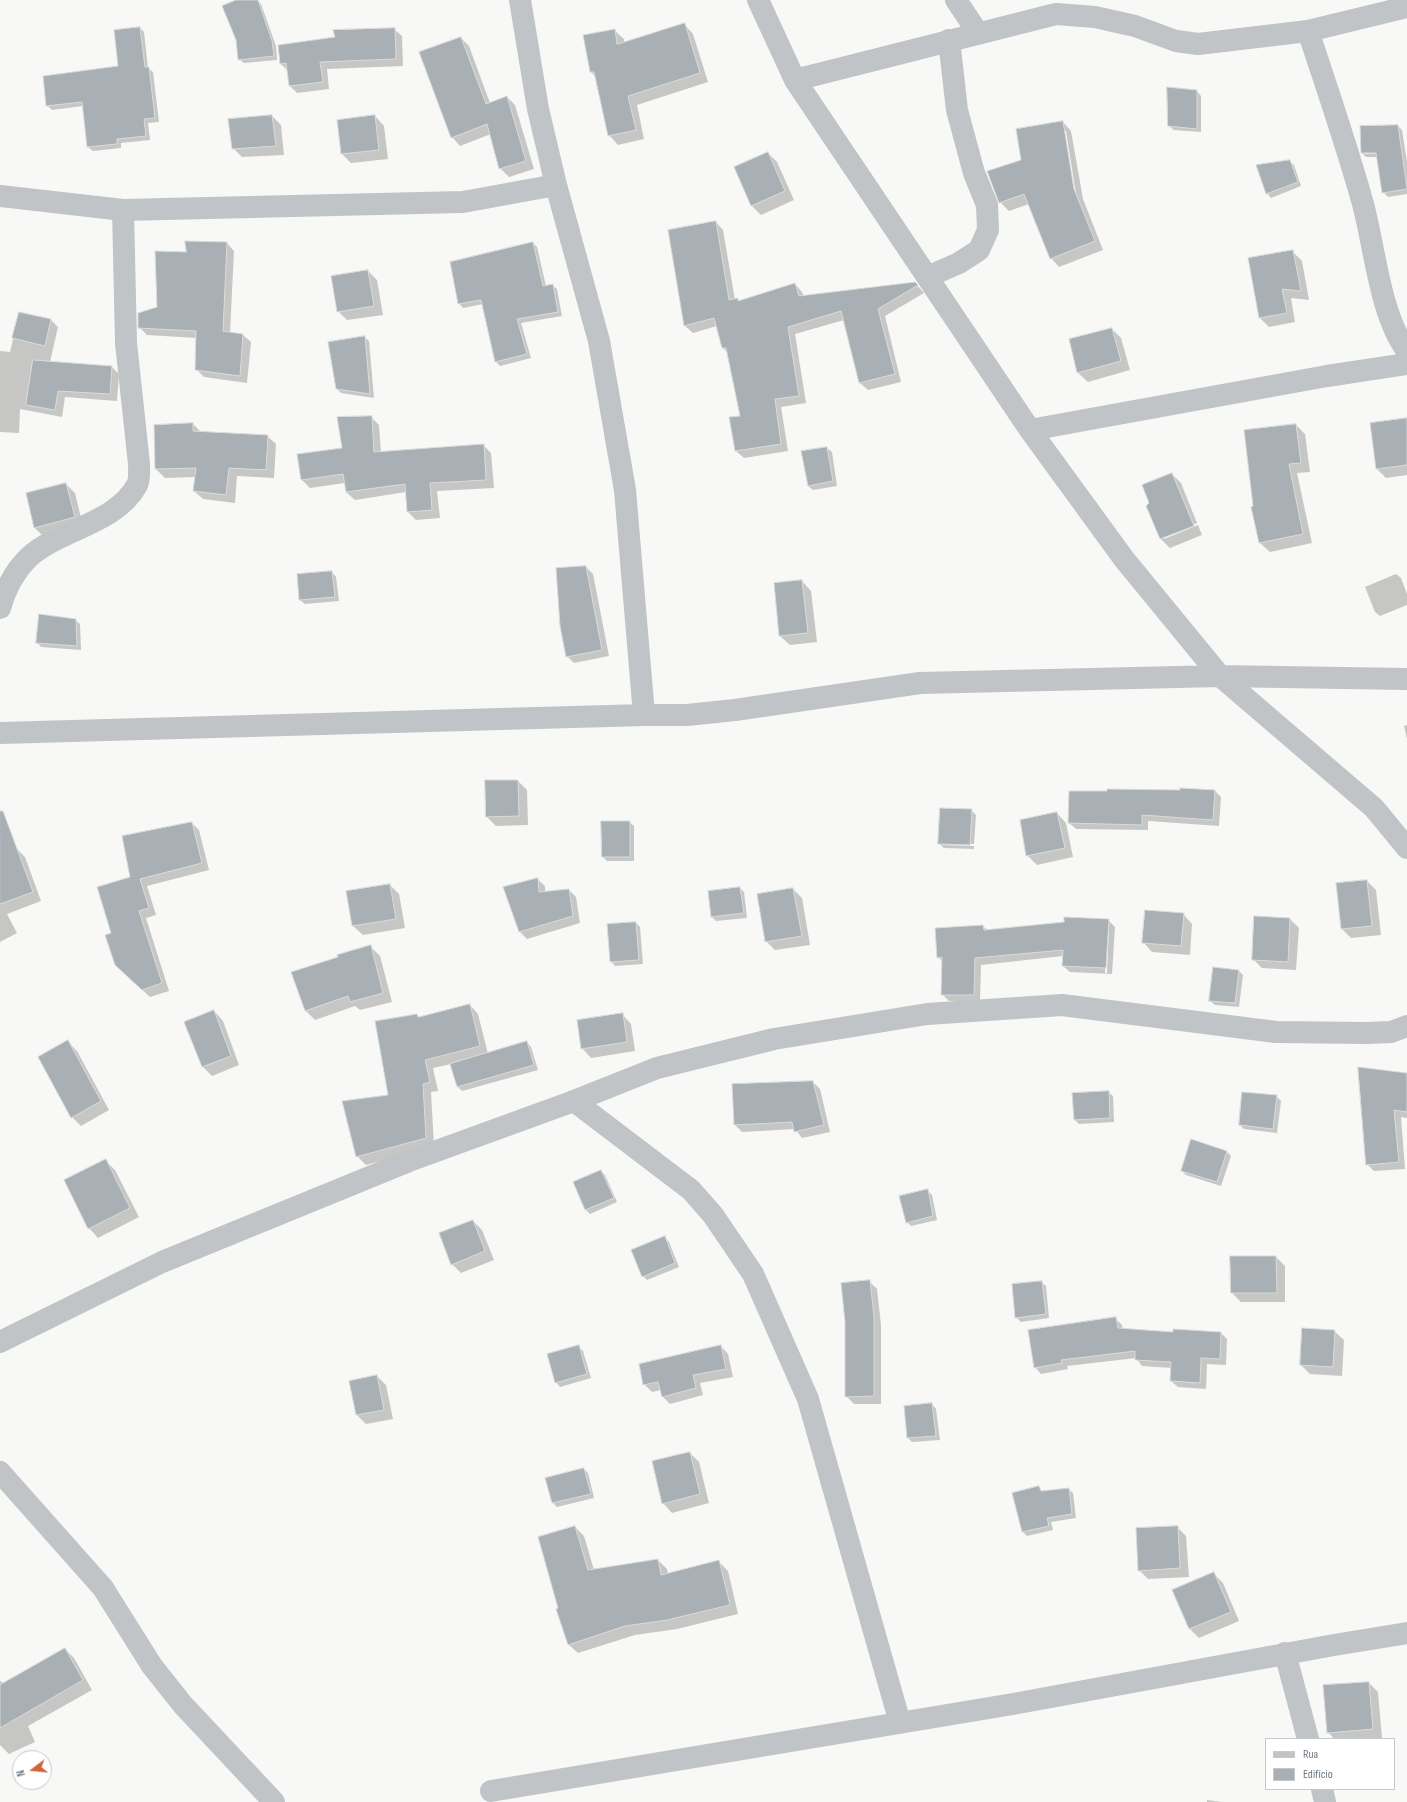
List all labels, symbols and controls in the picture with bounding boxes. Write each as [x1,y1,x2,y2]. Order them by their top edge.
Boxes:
legend [1265,1738,1395,1790]
text: Rua [1303,1747,1318,1762]
north arrow [12,1750,52,1790]
text: Edifício [1303,1767,1333,1782]
text: N [14,1769,28,1778]

